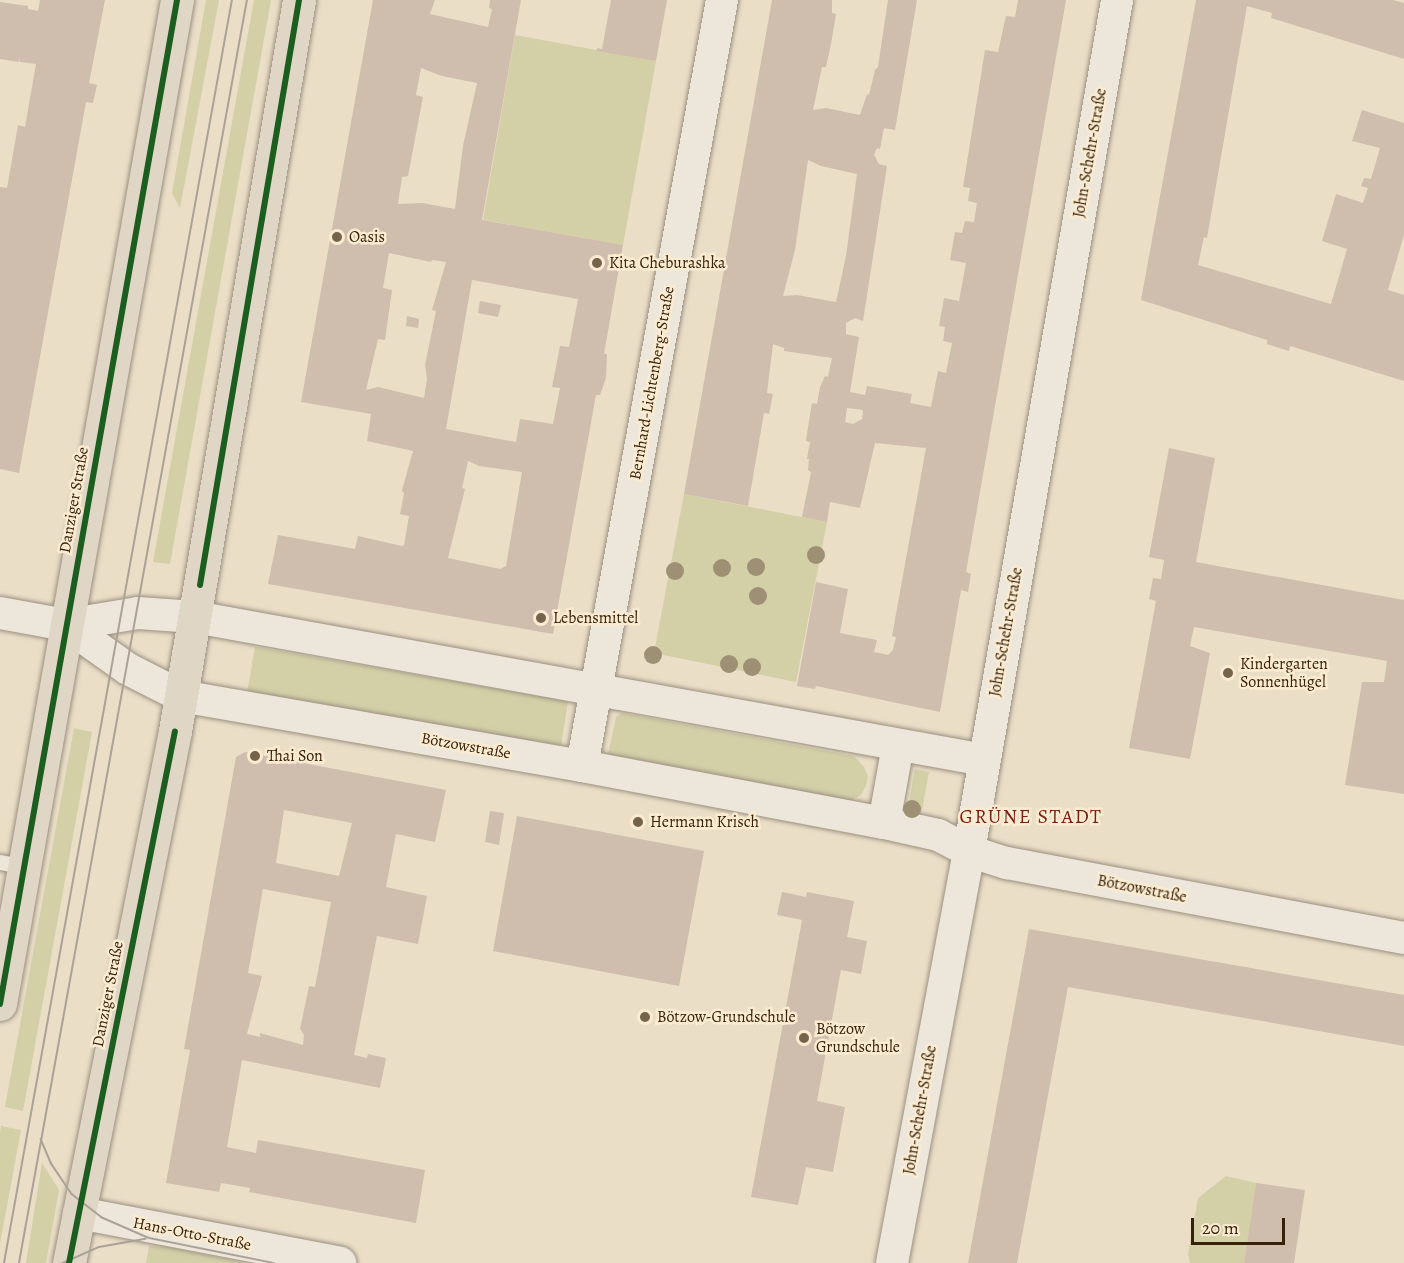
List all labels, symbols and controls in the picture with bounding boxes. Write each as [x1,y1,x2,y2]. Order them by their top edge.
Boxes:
street label: John-Schehr-Straße [1069,87,1111,219]
place label: Oasis [349,227,385,247]
marker: Oasis [330,230,344,244]
place label: Kita Cheburashka [609,253,725,273]
marker: Kita Cheburashka [590,256,604,270]
street label: Bernhard-Lichtenberg-Straße [626,285,678,481]
street label: Danziger Straße [55,445,93,555]
street label: John-Schehr-Straße [985,566,1027,698]
place label: Lebensmittel [553,608,638,628]
marker: Lebensmittel [534,611,548,625]
place label: Kindergarten Sonnenhügel [1240,654,1328,692]
marker: Kindergarten Sonnenhügel [1221,666,1235,680]
street label: Bötzowstraße [420,729,512,763]
place label: Thai Son [267,746,323,766]
marker: Thai Son [248,749,262,763]
district label: GRÜNE STADT [960,804,1102,828]
place label: Hermann Krisch [650,812,759,832]
marker: Hermann Krisch [631,815,645,829]
street label: Bötzowstraße [1096,871,1188,907]
street label: Danziger Straße [88,939,128,1049]
place label: Bötzow-Grundschule [657,1007,796,1027]
marker: Bötzow-Grundschule [638,1010,652,1024]
place label: Bötzow Grundschule [816,1019,900,1057]
marker: Bötzow Grundschule [797,1031,811,1045]
street label: John-Schehr-Straße [899,1044,941,1176]
scale bar [1194,1206,1288,1244]
street label: Hans-Otto-Straße [131,1213,253,1255]
text: 20 m [1202,1216,1239,1240]

